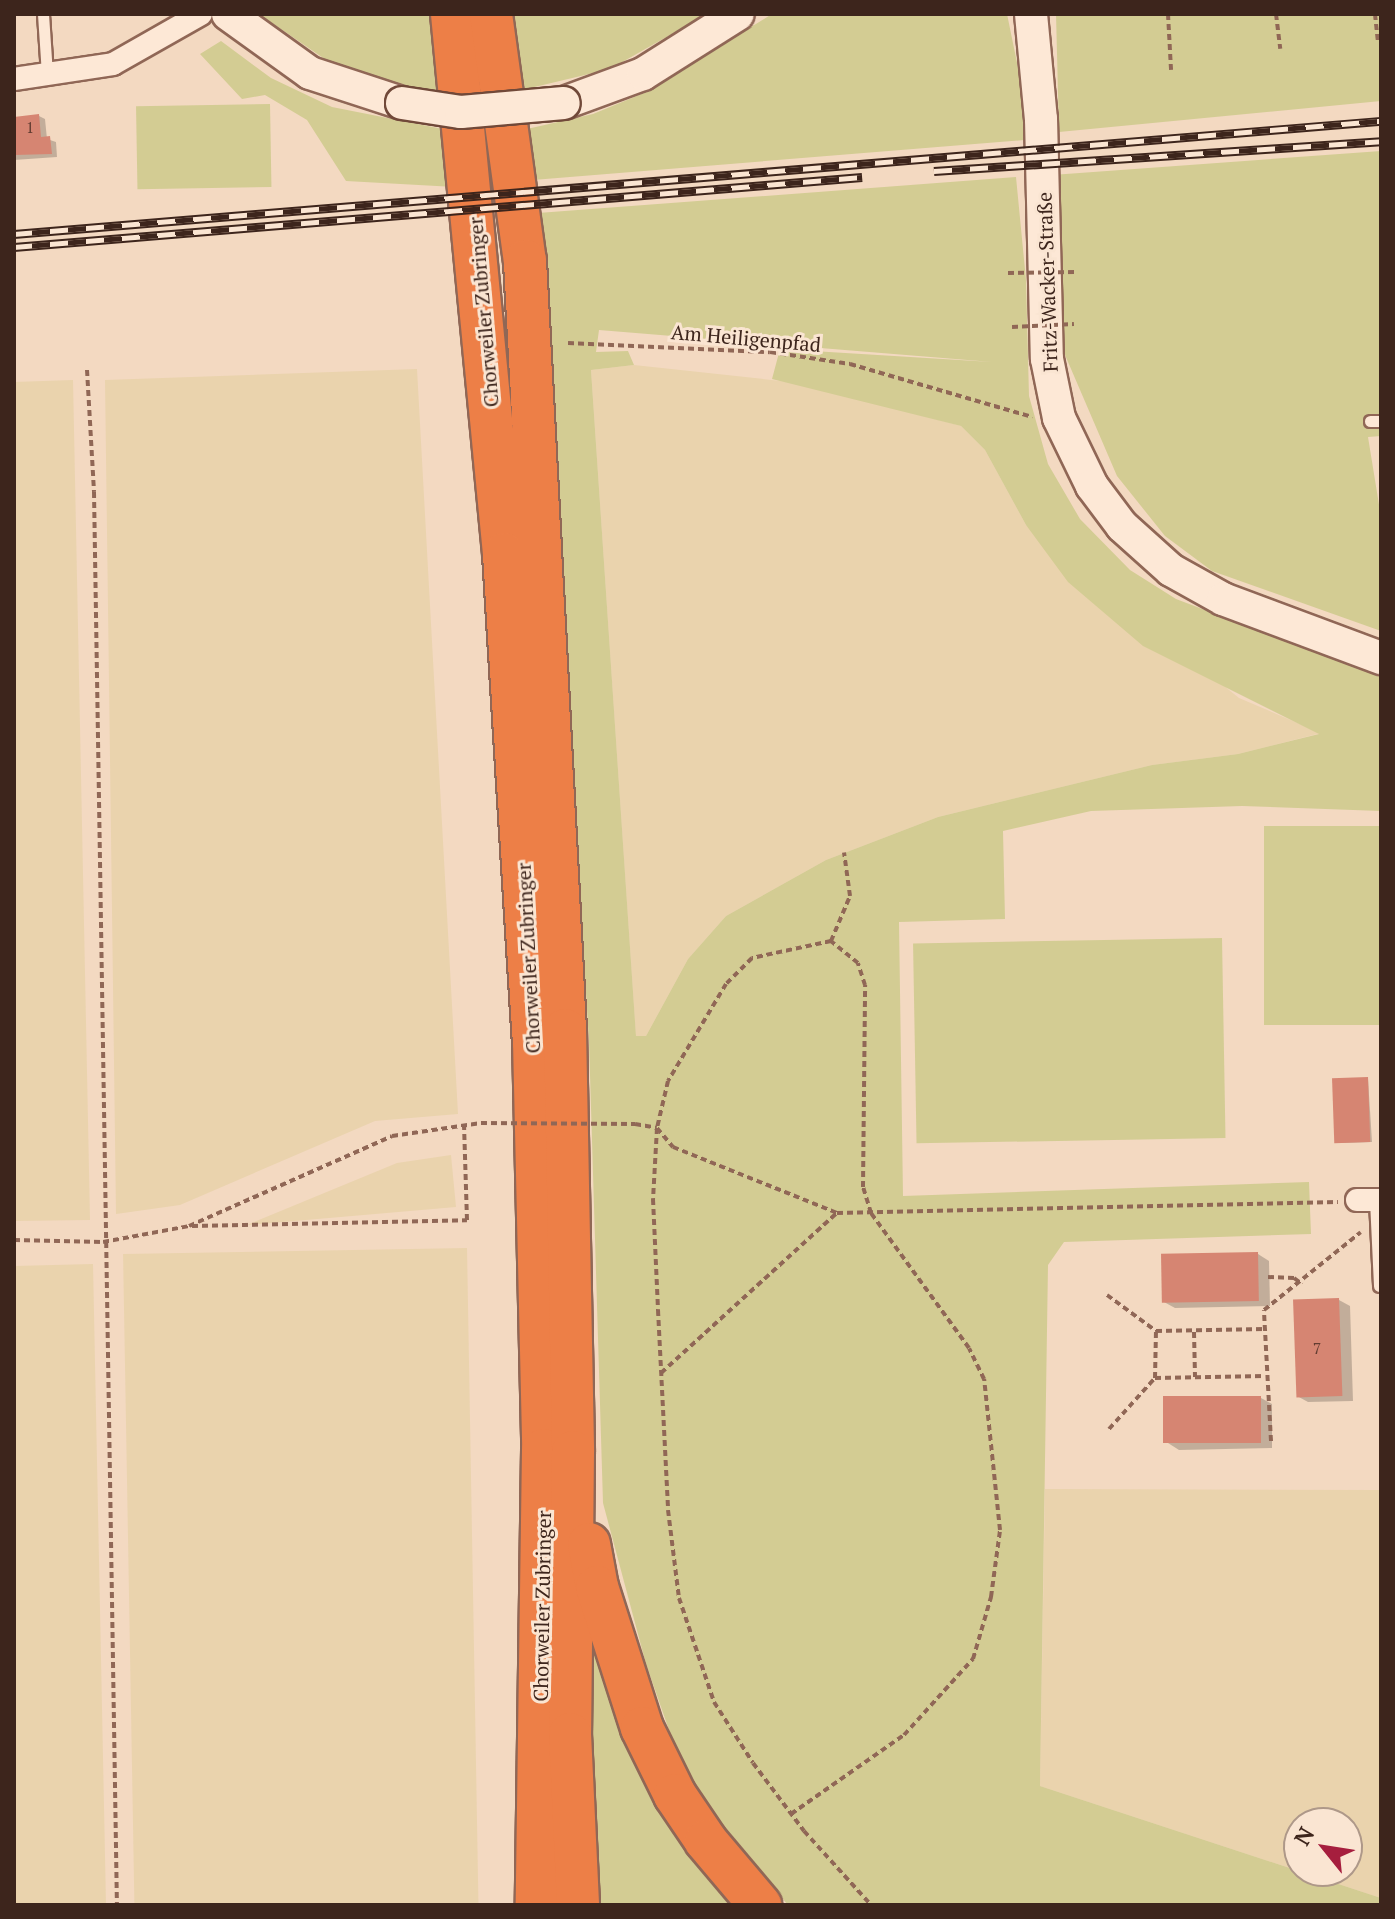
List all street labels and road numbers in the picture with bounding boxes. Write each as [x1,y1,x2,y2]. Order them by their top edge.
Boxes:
street label: Fritz-Wacker-Straße [1032,192,1062,372]
street label: Chorweiler Zubringer [463,216,503,408]
street label: Am Heiligenpfad [670,319,822,357]
street label: Chorweiler Zubringer [511,862,545,1054]
street label: Chorweiler Zubringer [528,1510,556,1702]

